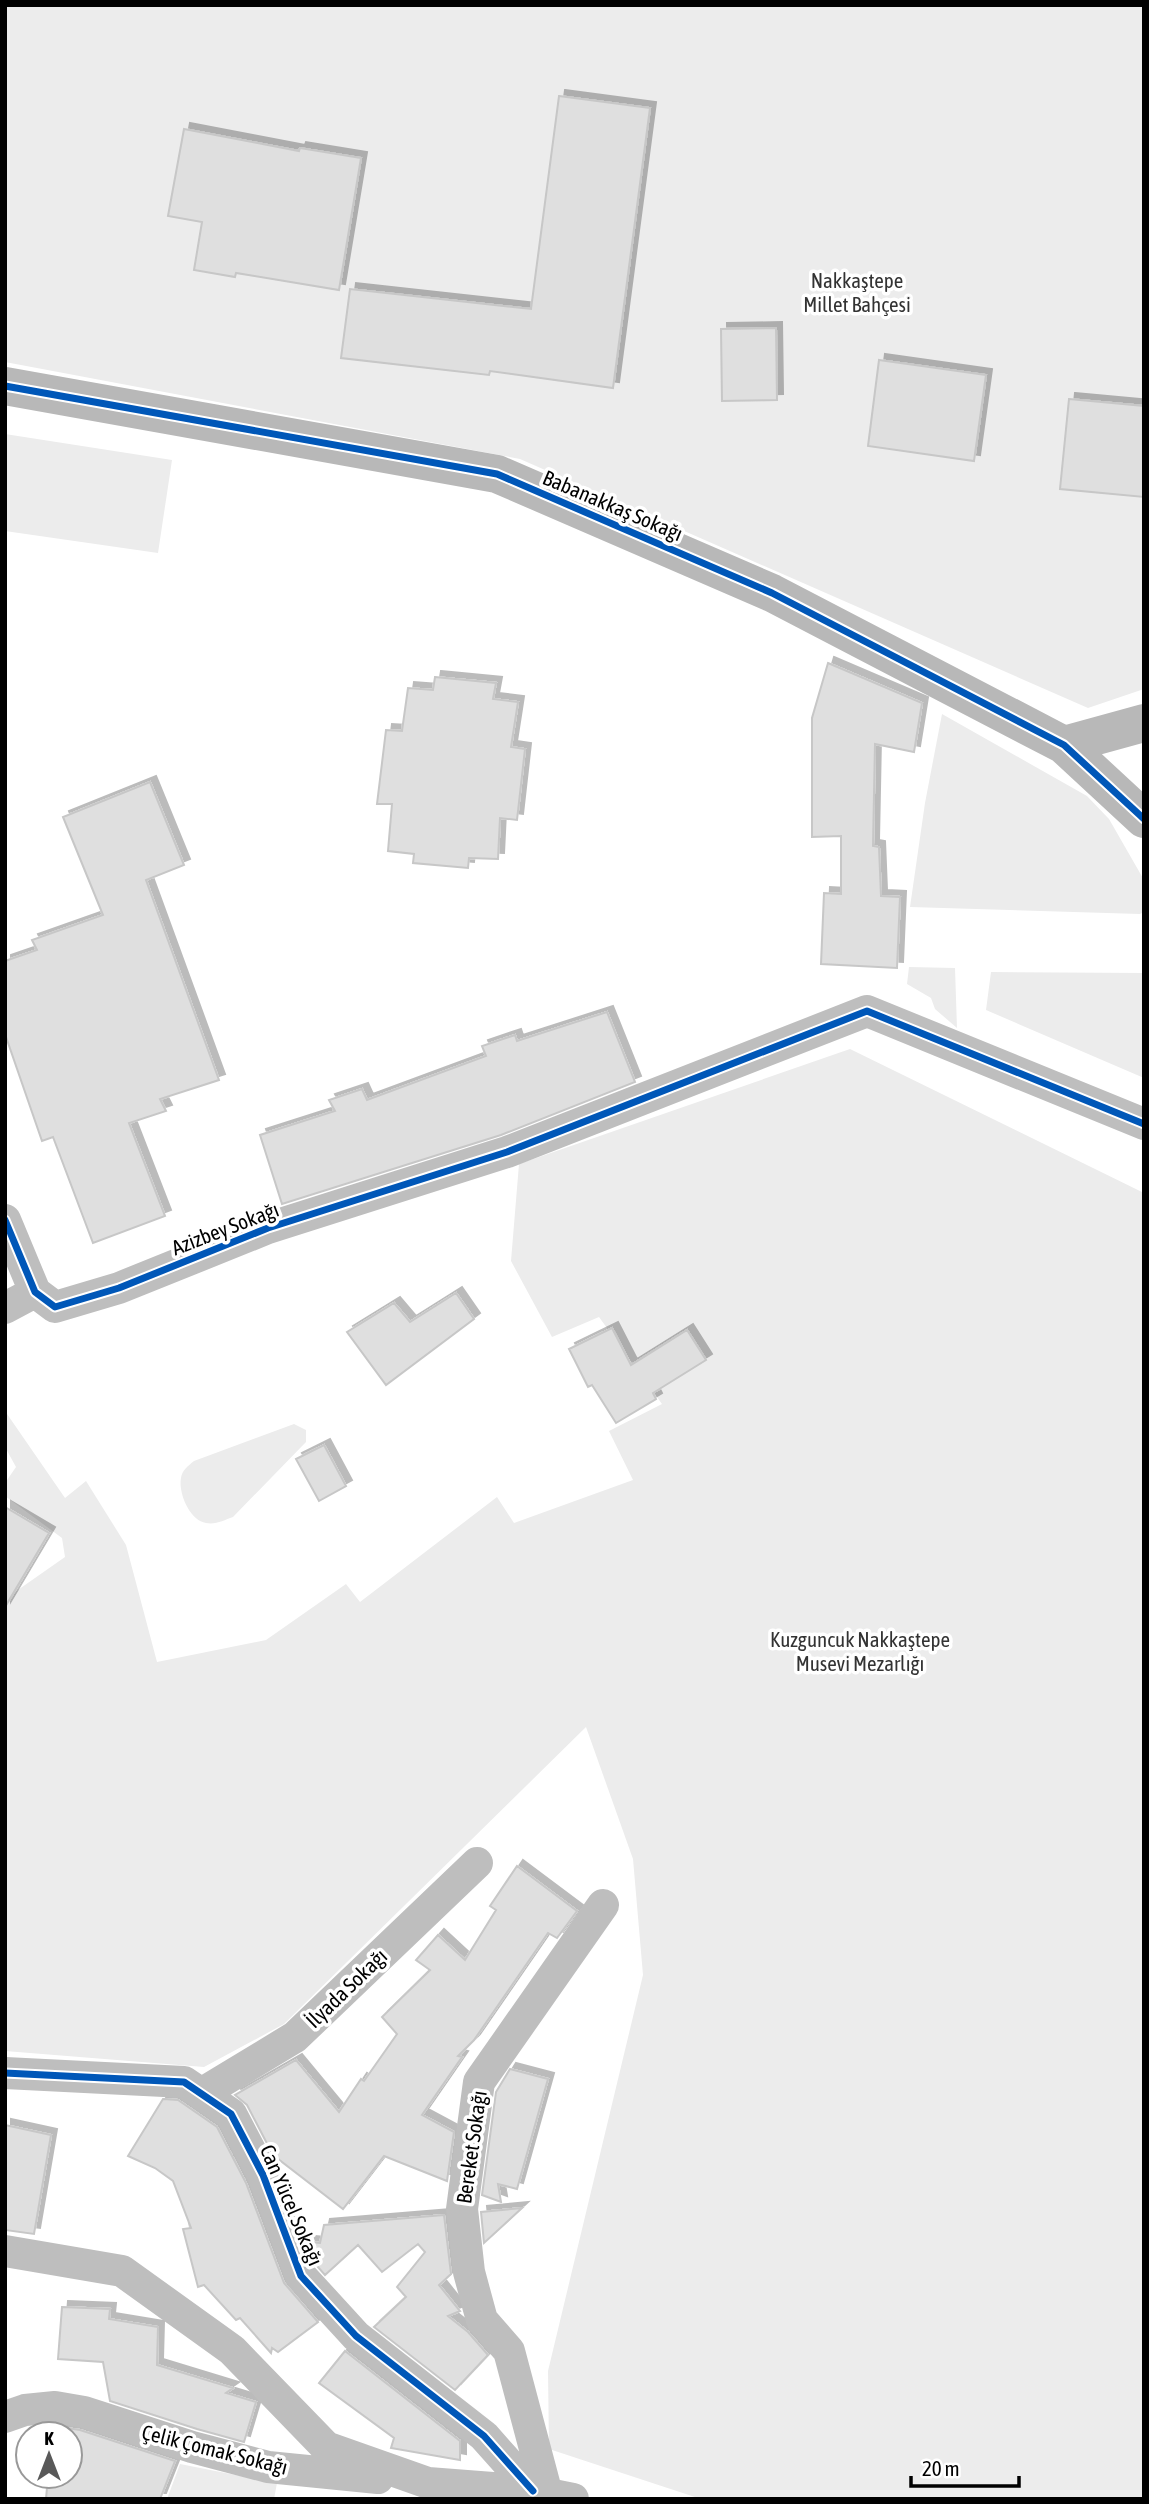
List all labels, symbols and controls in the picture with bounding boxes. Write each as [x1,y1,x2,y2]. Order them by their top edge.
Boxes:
park label: Nakkaştepe Millet Bahçesi [803,268,911,316]
street label: Babanakkaş Sokağı [540,465,686,545]
street label: Azizbey Sokağı [168,1197,282,1259]
park label: Kuzguncuk Nakkaştepe Musevi Mezarlığı [770,1627,950,1675]
street label: İlyada Sokağı [301,1944,391,2032]
street label: Bereket Sokağı [451,2089,491,2205]
street label: Can Yücel Sokağı [256,2141,328,2269]
street label: Çelik Çomak Sokağı [140,2419,290,2479]
north arrow [14,2420,84,2490]
text: K [44,2427,54,2449]
scale bar [911,2444,1020,2488]
text: 20 m [922,2456,960,2480]

